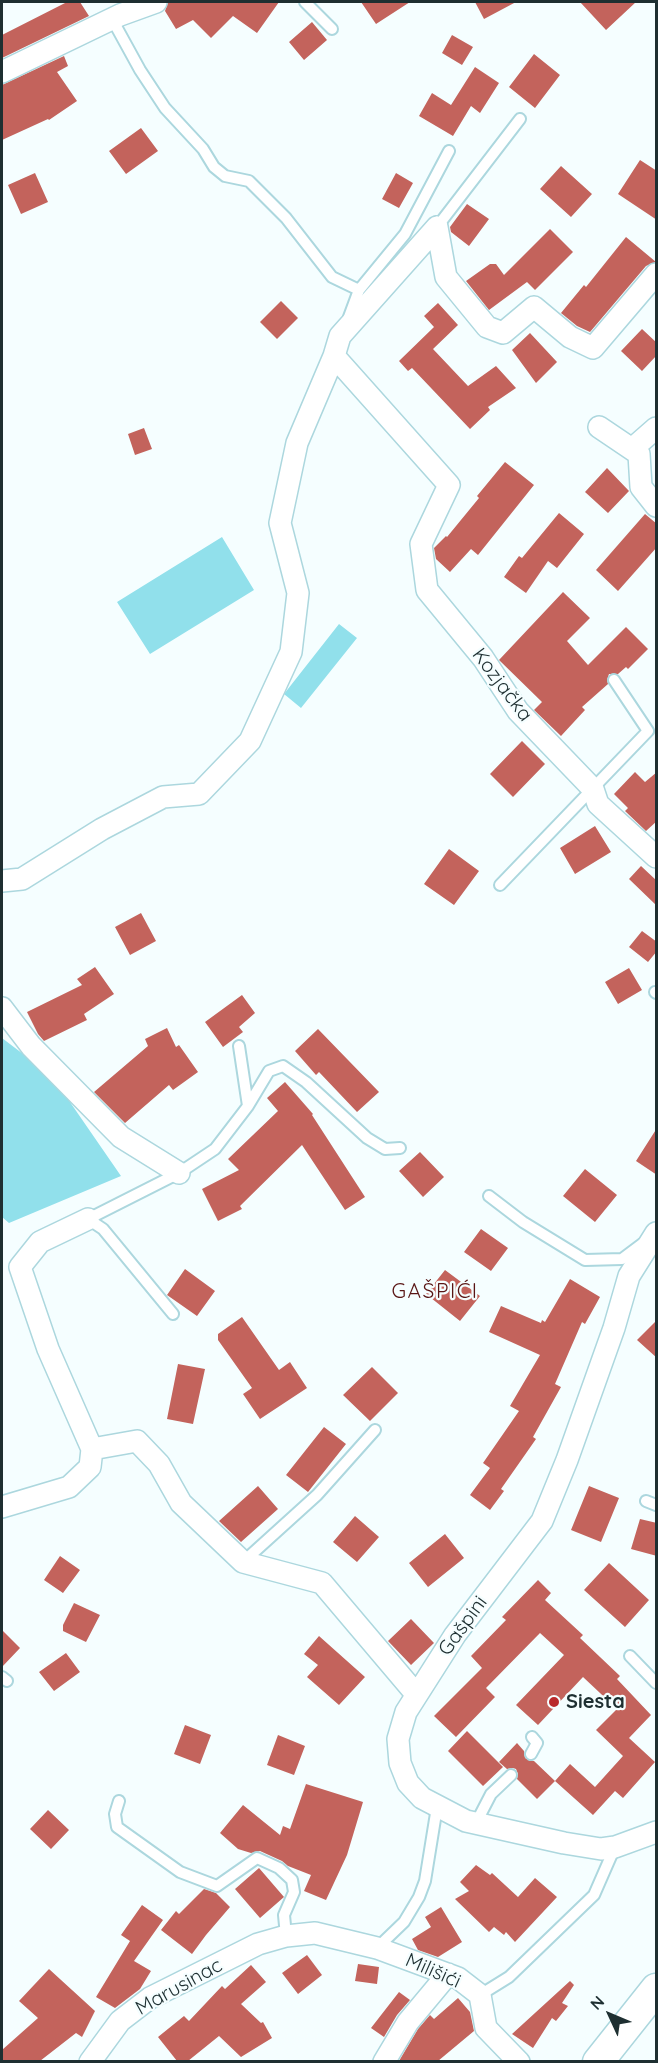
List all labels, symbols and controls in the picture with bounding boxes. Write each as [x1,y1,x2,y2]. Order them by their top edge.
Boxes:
street label: Kozjačka [467,644,537,726]
district label: GAŠPIĆI [391,1279,479,1305]
street label: Gašpini [433,1591,493,1661]
place label: Siesta [566,1690,625,1714]
marker: Siesta [547,1695,561,1709]
street label: Milišići [402,1948,464,1994]
street label: Marusinac [131,1953,227,2021]
north arrow [580,1985,640,2045]
text: N [586,1991,608,2014]

